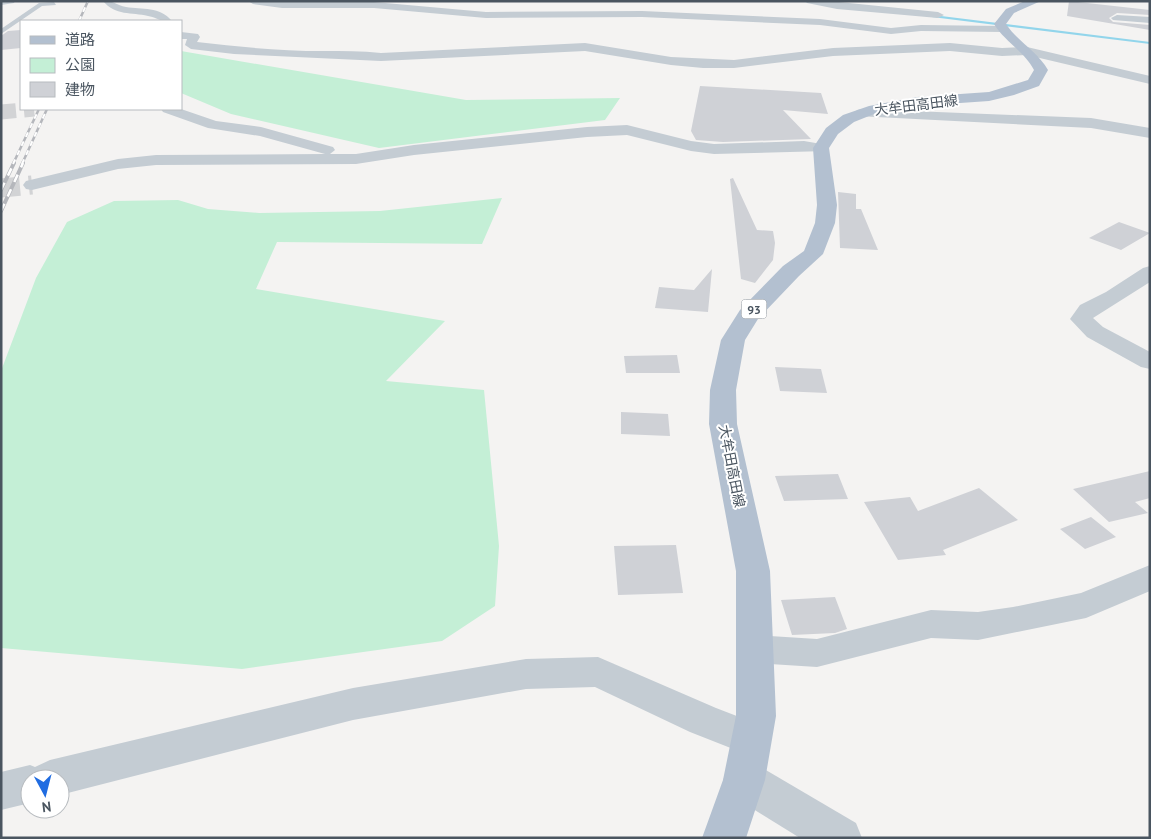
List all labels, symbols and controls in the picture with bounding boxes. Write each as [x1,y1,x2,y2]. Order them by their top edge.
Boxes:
legend [20,20,182,110]
text: 道路 [65,30,95,49]
text: 公園 [65,55,95,74]
text: 建物 [65,80,95,99]
street label: 大牟田高田線 [873,91,959,119]
road number: 93 [742,300,766,318]
street label: 大牟田高田線 [715,423,749,509]
north arrow [20,769,70,819]
text: N [41,797,52,816]

